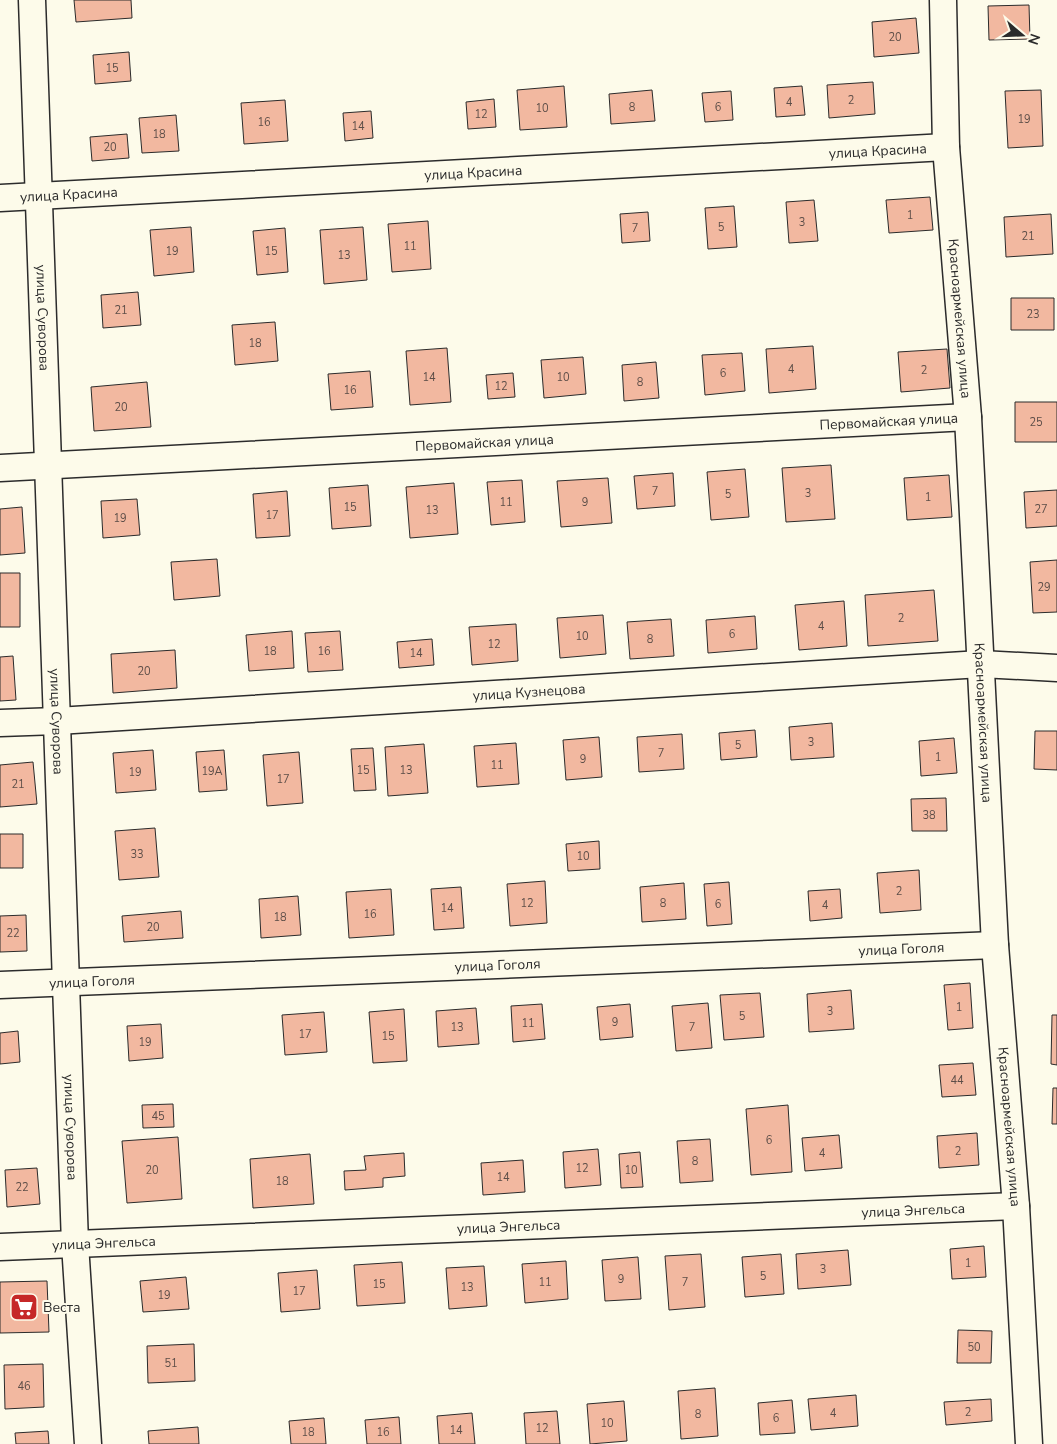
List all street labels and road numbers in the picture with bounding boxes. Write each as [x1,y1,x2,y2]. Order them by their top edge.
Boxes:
street label: улица Красина [828,139,927,163]
street label: улица Красина [424,160,523,185]
street label: улица Красина [19,182,118,206]
street label: Красноармейская улица [944,238,976,399]
street label: улица Суворова [32,264,54,371]
street label: Первомайская улица [819,408,959,434]
street label: Первомайская улица [414,429,554,456]
street label: Красноармейская улица [970,642,997,803]
street label: улица Суворова [46,668,68,775]
street label: улица Кузнецова [472,679,586,705]
street label: улица Гоголя [858,938,945,960]
street label: улица Гоголя [454,954,541,976]
street label: улица Гоголя [49,970,135,993]
street label: Красноармейская улица [994,1046,1026,1207]
street label: улица Суворова [60,1074,82,1181]
street label: улица Энгельса [861,1199,965,1222]
street label: улица Энгельса [456,1215,561,1238]
street label: улица Энгельса [52,1231,156,1254]

